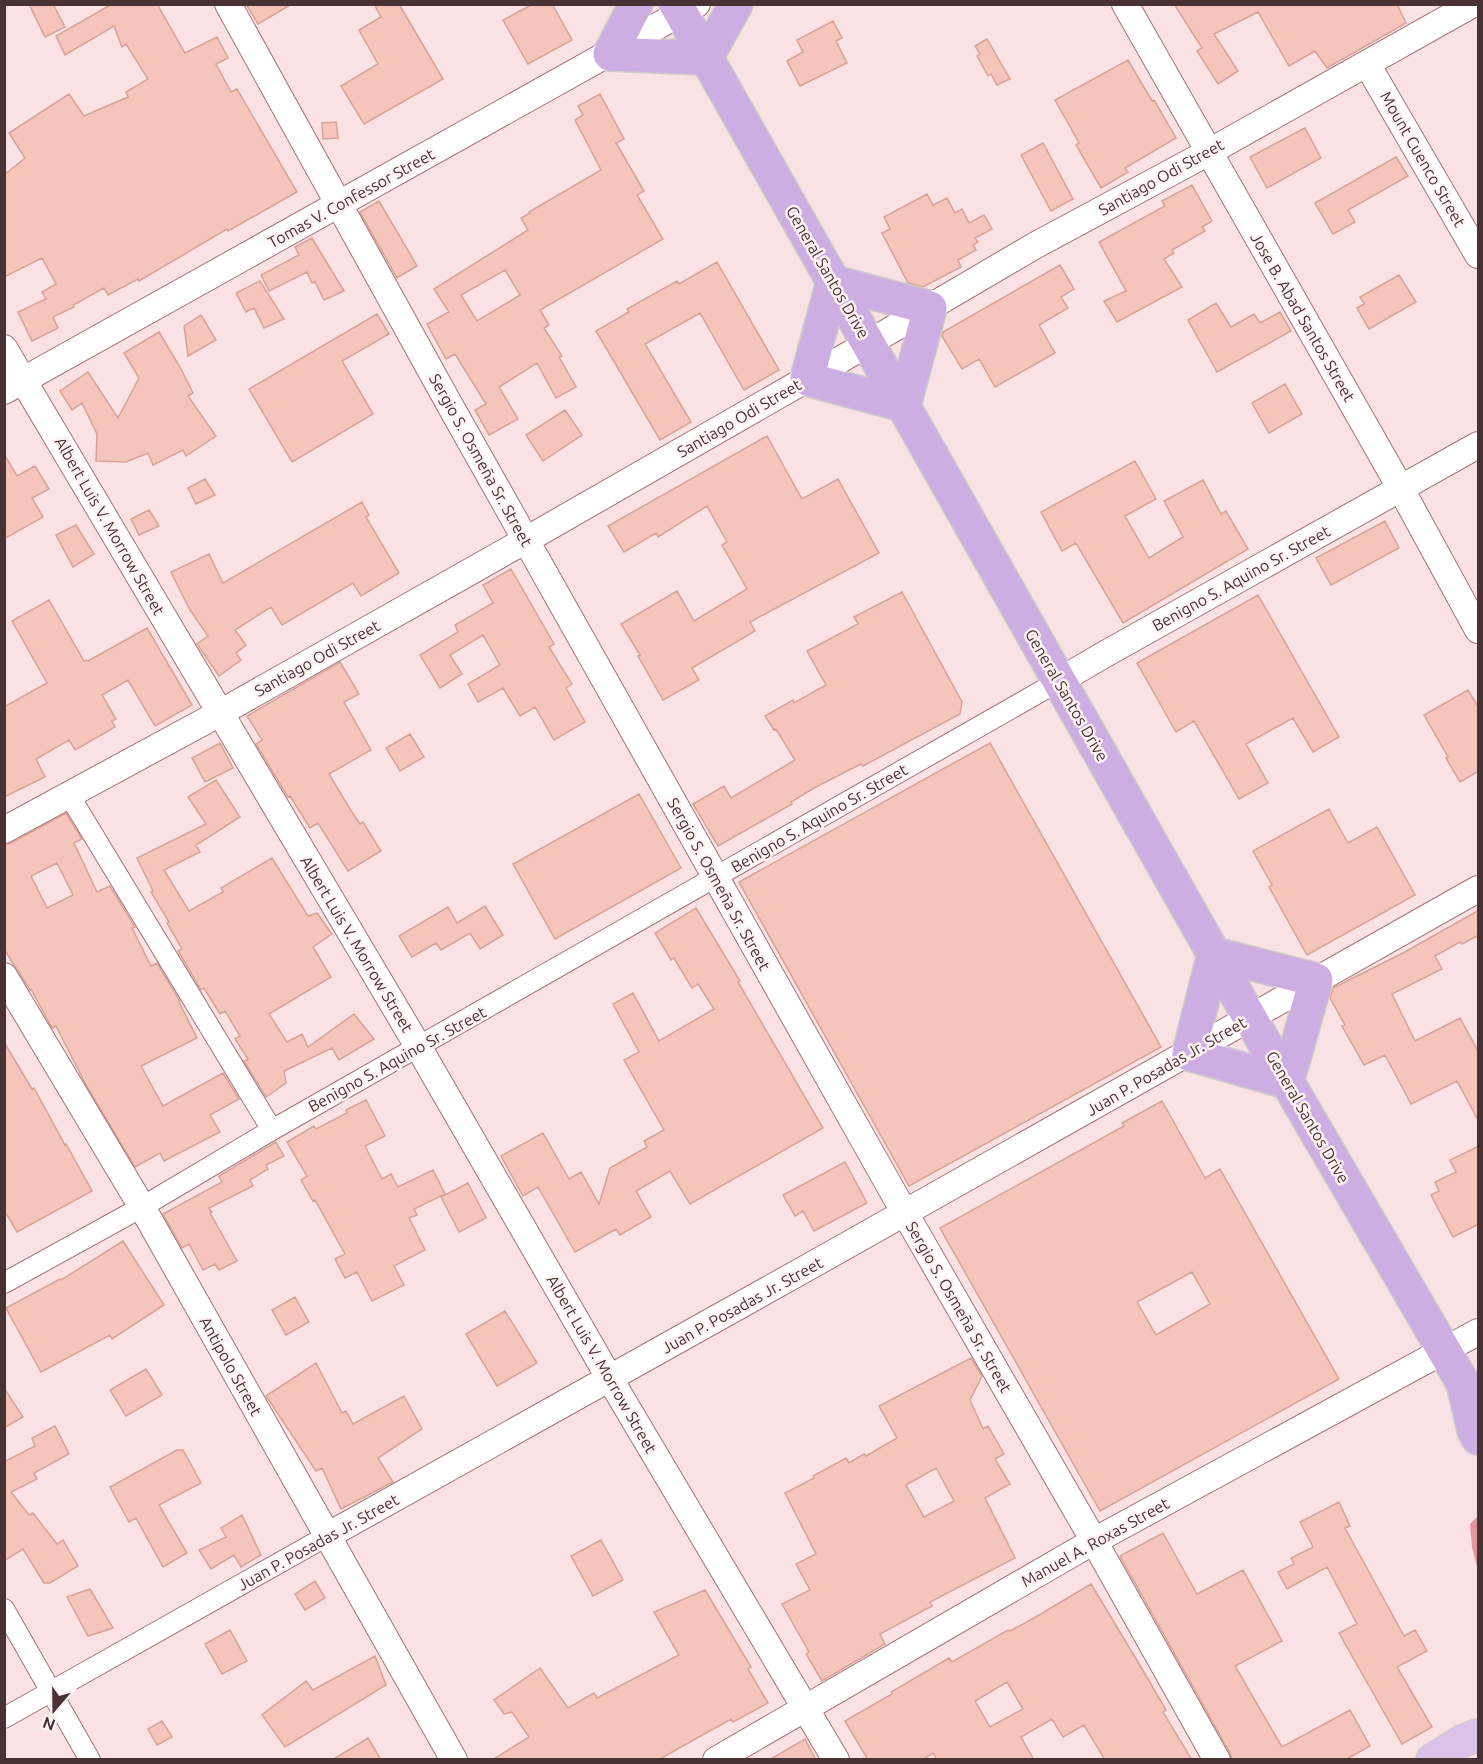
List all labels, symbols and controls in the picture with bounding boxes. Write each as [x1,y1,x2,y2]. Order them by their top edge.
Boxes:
street label: Mount Cuenco Street [1377,88,1469,231]
street label: Santiago Odi Street [1095,135,1227,219]
street label: Tomas V. Confessor Street [265,144,438,251]
street label: General Santos Drive [783,203,873,341]
street label: Jose B. Abad Santos Street [1247,229,1359,405]
street label: Sergio S. Osmeña Sr. Street [426,371,536,550]
street label: Santiago Odi Street [674,375,805,461]
street label: Albert Luis V. Morrow Street [52,434,169,619]
street label: Benigno S. Aquino Sr. Street [1149,521,1334,634]
street label: Santiago Odi Street [251,616,383,700]
street label: General Santos Drive [1022,626,1112,764]
street label: Benigno S. Aquino Sr. Street [728,760,911,876]
street label: Sergio S. Osmeña Sr. Street [664,795,774,974]
street label: Albert Luis V. Morrow Street [297,852,417,1036]
street label: Benigno S. Aquino Sr. Street [305,1002,490,1115]
street label: Juan P. Posadas Jr. Street [1083,1012,1250,1119]
street label: General Santos Drive [1263,1048,1353,1186]
street label: Sergio S. Osmeña Sr. Street [903,1218,1016,1396]
street label: Juan P. Posadas Jr. Street [658,1253,826,1357]
street label: Albert Luis V. Morrow Street [544,1272,661,1457]
street label: Antipolo Street [196,1313,266,1419]
street label: Juan P. Posadas Jr. Street [234,1490,402,1594]
street label: Manuel A. Roxas Street [1018,1494,1173,1590]
north arrow [24,1680,84,1740]
text: N [40,1714,58,1735]

